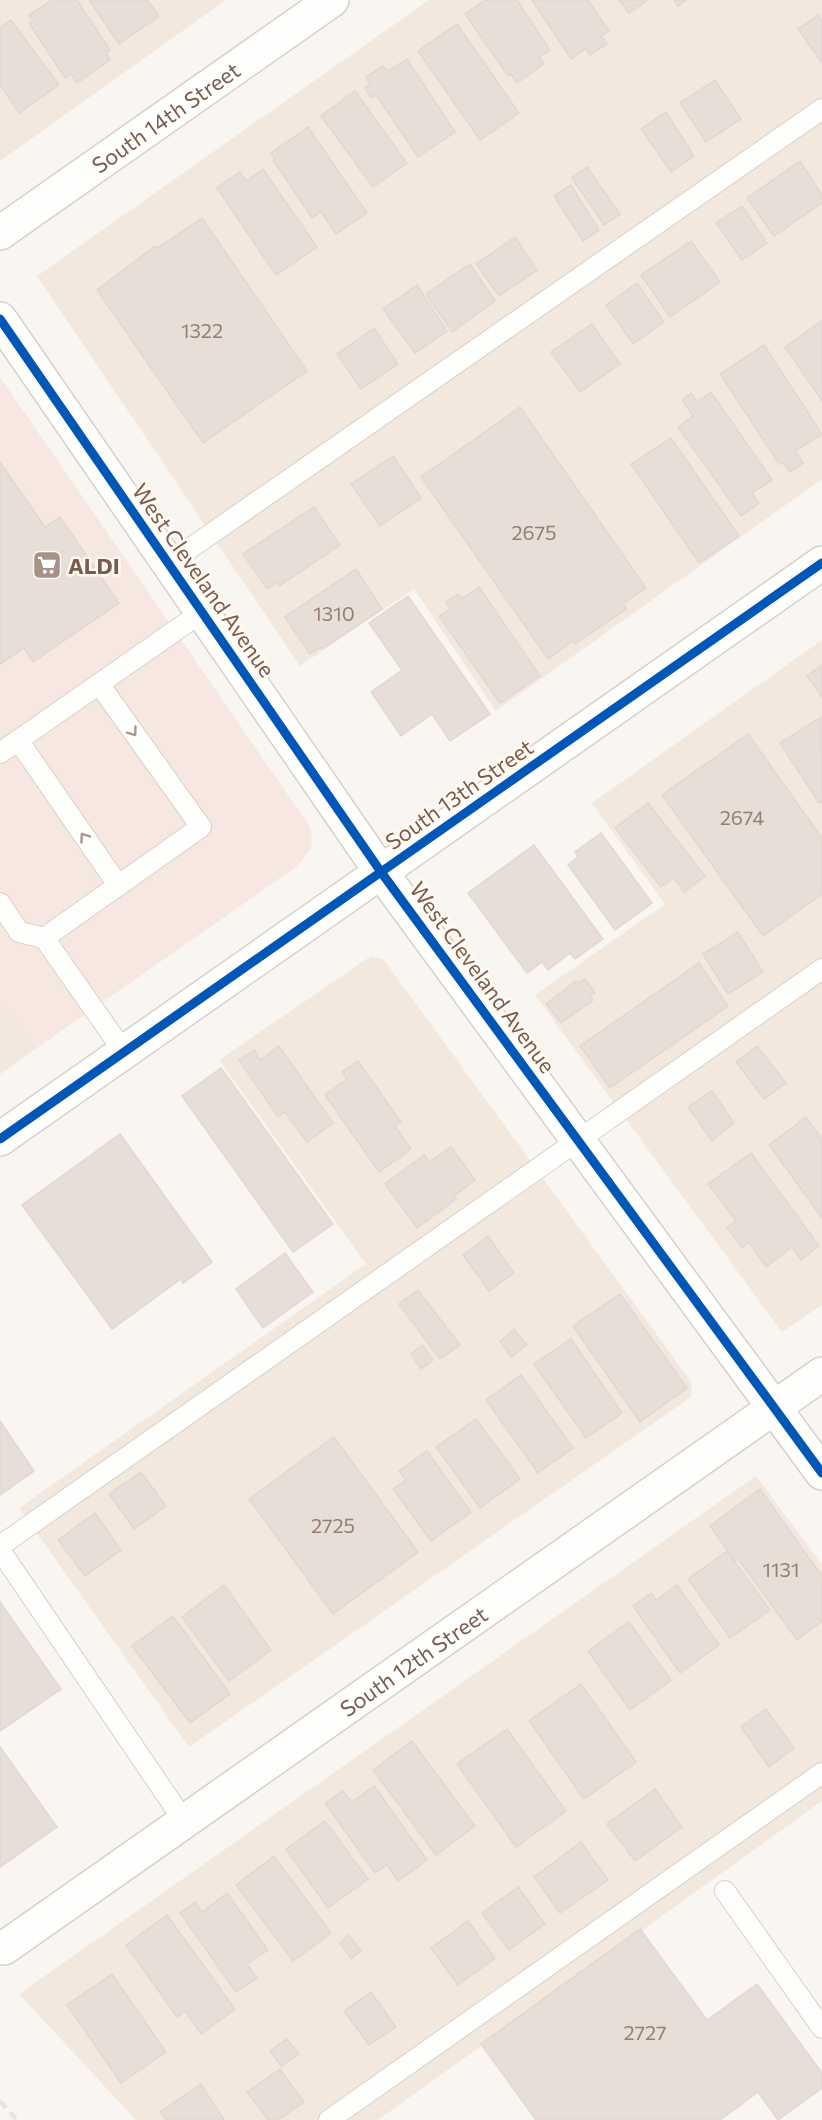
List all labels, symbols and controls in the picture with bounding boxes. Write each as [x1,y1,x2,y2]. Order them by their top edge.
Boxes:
street label: South 14th Street [86,56,245,178]
house number: 1322 [181,318,223,342]
street label: West Cleveland Avenue [127,478,281,682]
house number: 2675 [511,520,557,544]
supermarket icon: ALDI [31,549,63,581]
place label: ALDI [68,552,120,579]
house number: 1310 [313,601,355,625]
one-way arrow [126,725,137,736]
street label: South 13th Street [380,733,538,855]
house number: 2674 [720,805,764,829]
one-way arrow [80,833,91,844]
street label: West Cleveland Avenue [404,876,562,1078]
house number: 2725 [311,1513,355,1537]
house number: 1131 [762,1557,800,1581]
street label: South 12th Street [334,1600,492,1722]
house number: 2727 [623,2020,667,2044]

